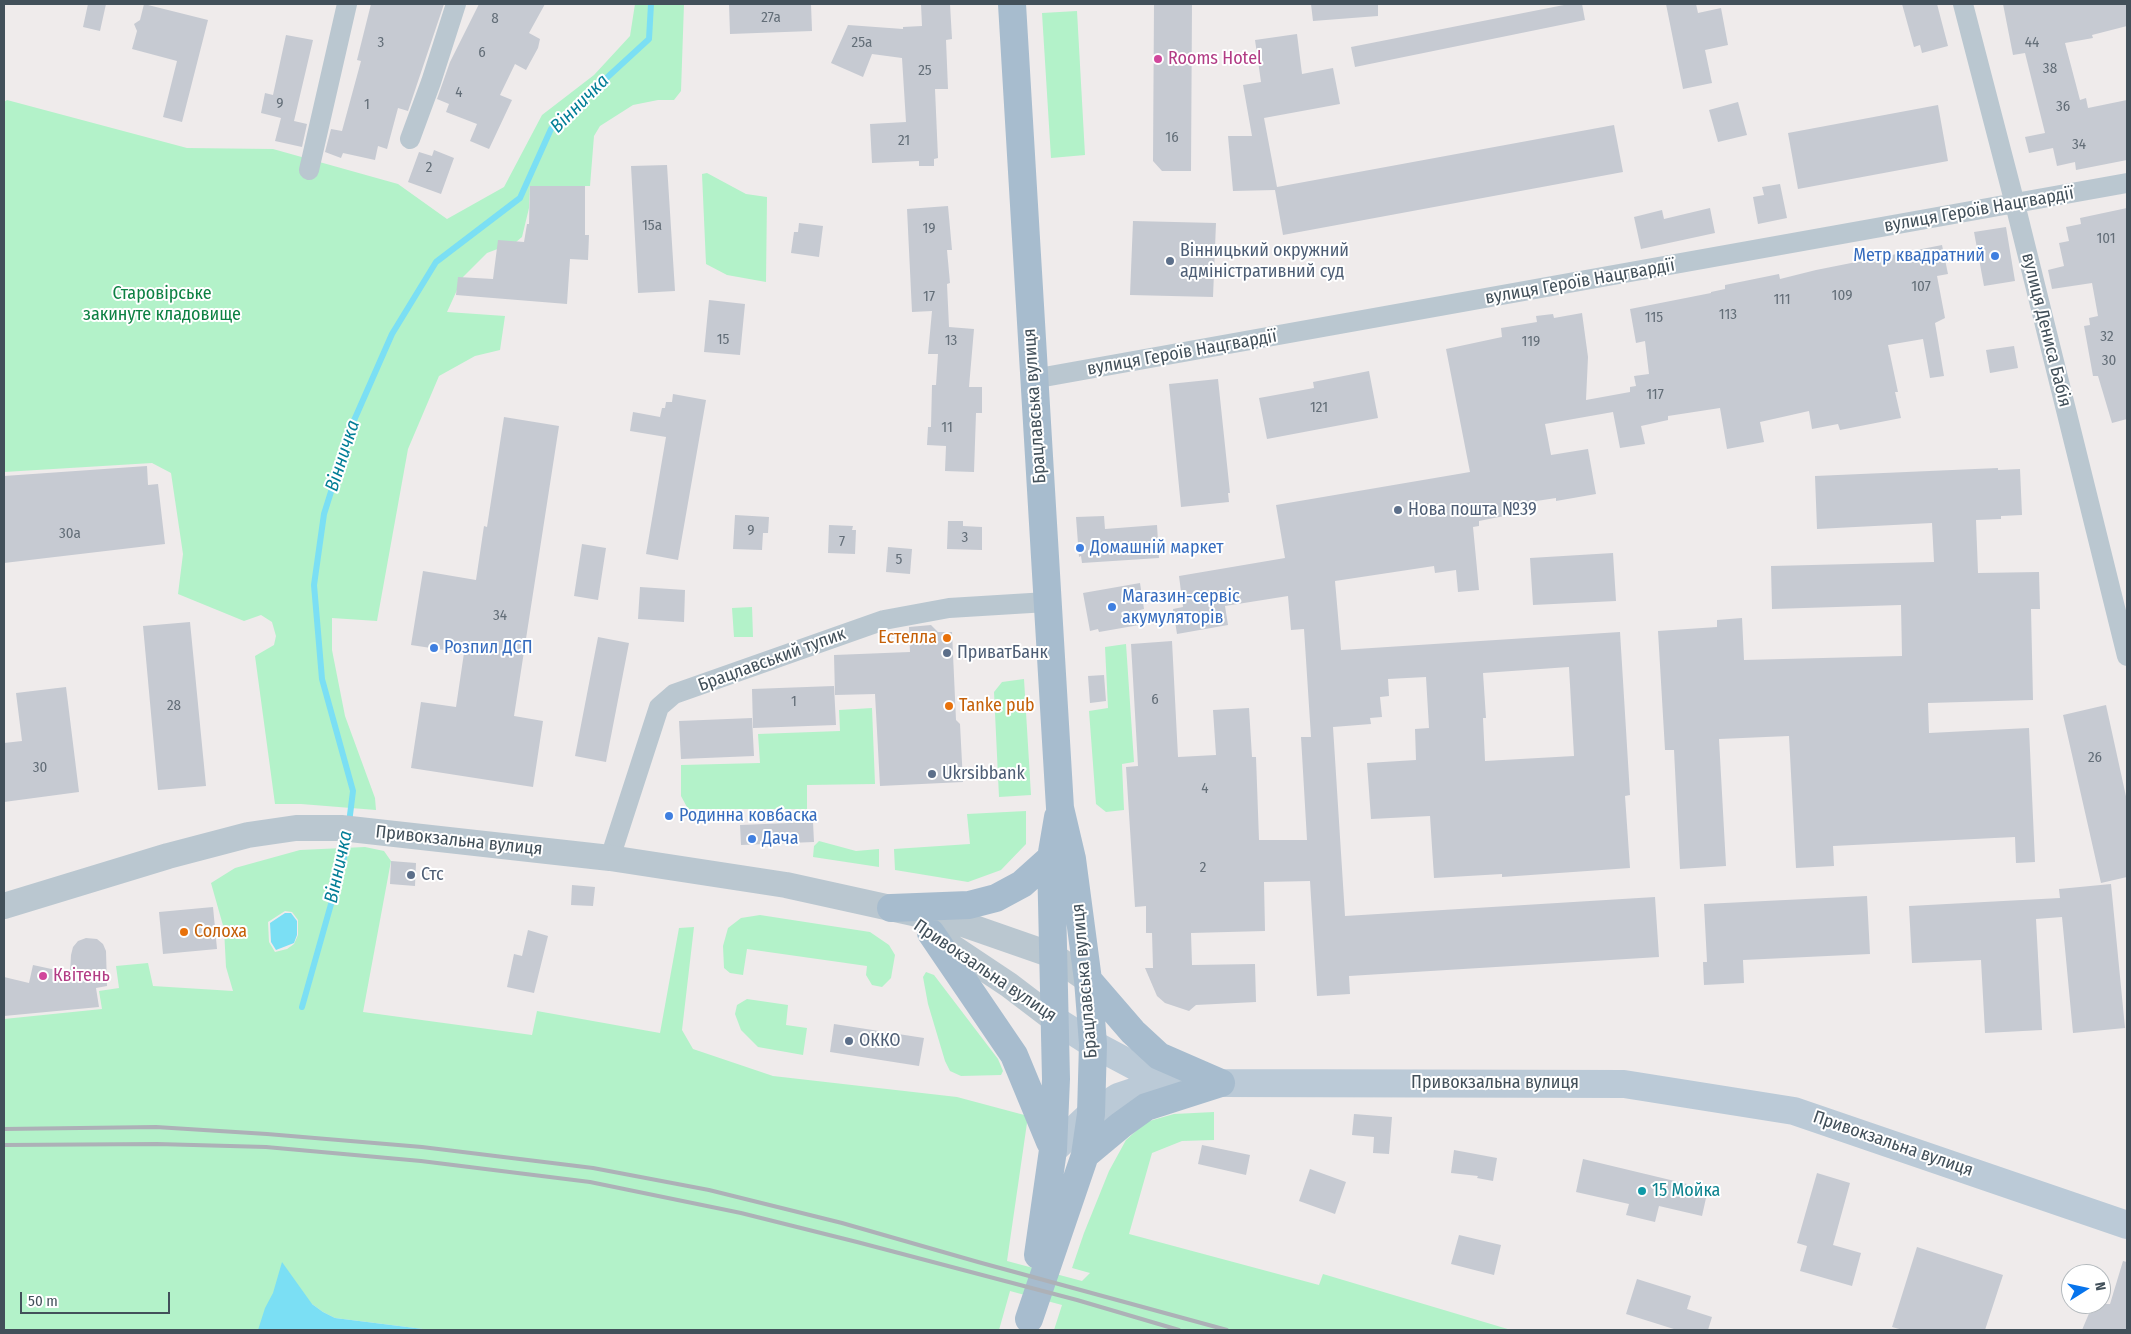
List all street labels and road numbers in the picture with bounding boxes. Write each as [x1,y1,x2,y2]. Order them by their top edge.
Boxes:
street label: вулиця Героїв Нацгвардії [1883,183,2075,237]
street label: вулиця Дениса Бабія [2016,251,2076,409]
street label: вулиця Героїв Нацгвардії [1484,255,1676,309]
street label: вулиця Героїв Нацгвардії [1086,326,1278,380]
street label: Брацлавська вулиця [1019,328,1051,484]
street label: Брацлавський тупик [695,623,849,697]
street label: Привокзальна вулиця [374,821,544,861]
street label: Брацлавська вулиця [1067,903,1103,1059]
street label: Привокзальна вулиця [909,915,1061,1027]
street label: Привокзальна вулиця [1411,1072,1579,1094]
street label: Привокзальна вулиця [1810,1106,1976,1182]

